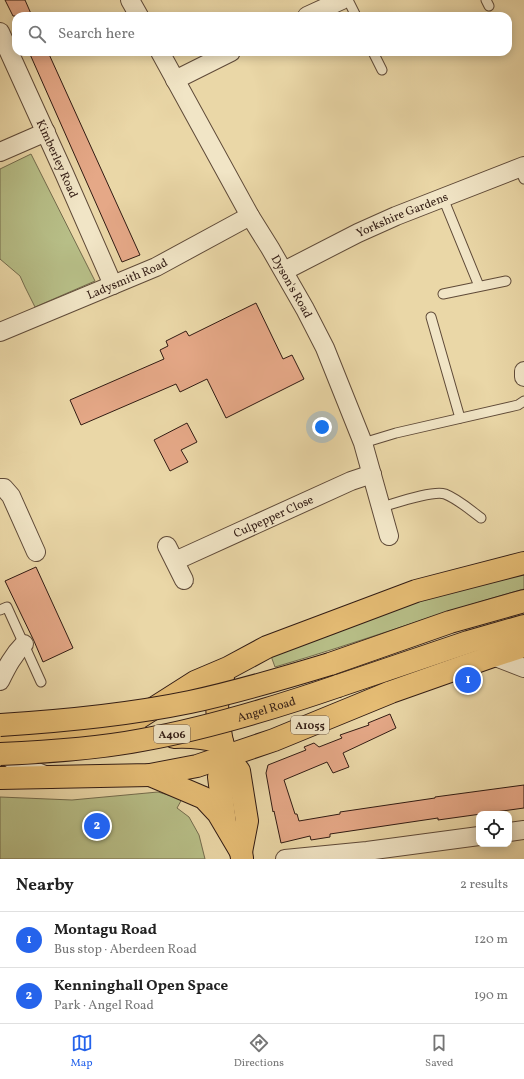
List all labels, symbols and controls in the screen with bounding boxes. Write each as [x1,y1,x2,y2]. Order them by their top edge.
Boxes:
search box [12,12,512,56]
icon: search [26,23,48,45]
text: Search here [58,24,135,45]
street label: Kimberley Road [32,117,81,201]
street label: Yorkshire Gardens [354,189,451,242]
street label: Dyson's Road [267,252,315,321]
street label: Ladysmith Road [85,255,171,304]
your location [312,417,332,437]
street label: Culpepper Close [231,492,317,542]
pin: 1 [455,665,481,695]
street label: Angel Road [235,694,298,726]
road number: A1055 [291,716,329,734]
road number: A406 [154,725,190,743]
pin: 2 [84,811,110,841]
map controls [476,811,512,847]
button: locate [476,811,512,847]
text: Nearby [16,874,74,897]
text: 2 results [460,876,508,894]
text: Montagu Road [54,920,157,941]
text: 1 [26,931,32,949]
text: 120 m [474,931,508,949]
text: Bus stop · Aberdeen Road [54,941,197,959]
text: Kenninghall Open Space [54,976,228,997]
text: 2 [26,987,32,1005]
text: 190 m [474,987,508,1005]
text: Park · Angel Road [54,997,154,1015]
tab: Map [71,1032,93,1071]
tab: Directions [234,1032,284,1071]
tab: Saved [425,1032,453,1071]

